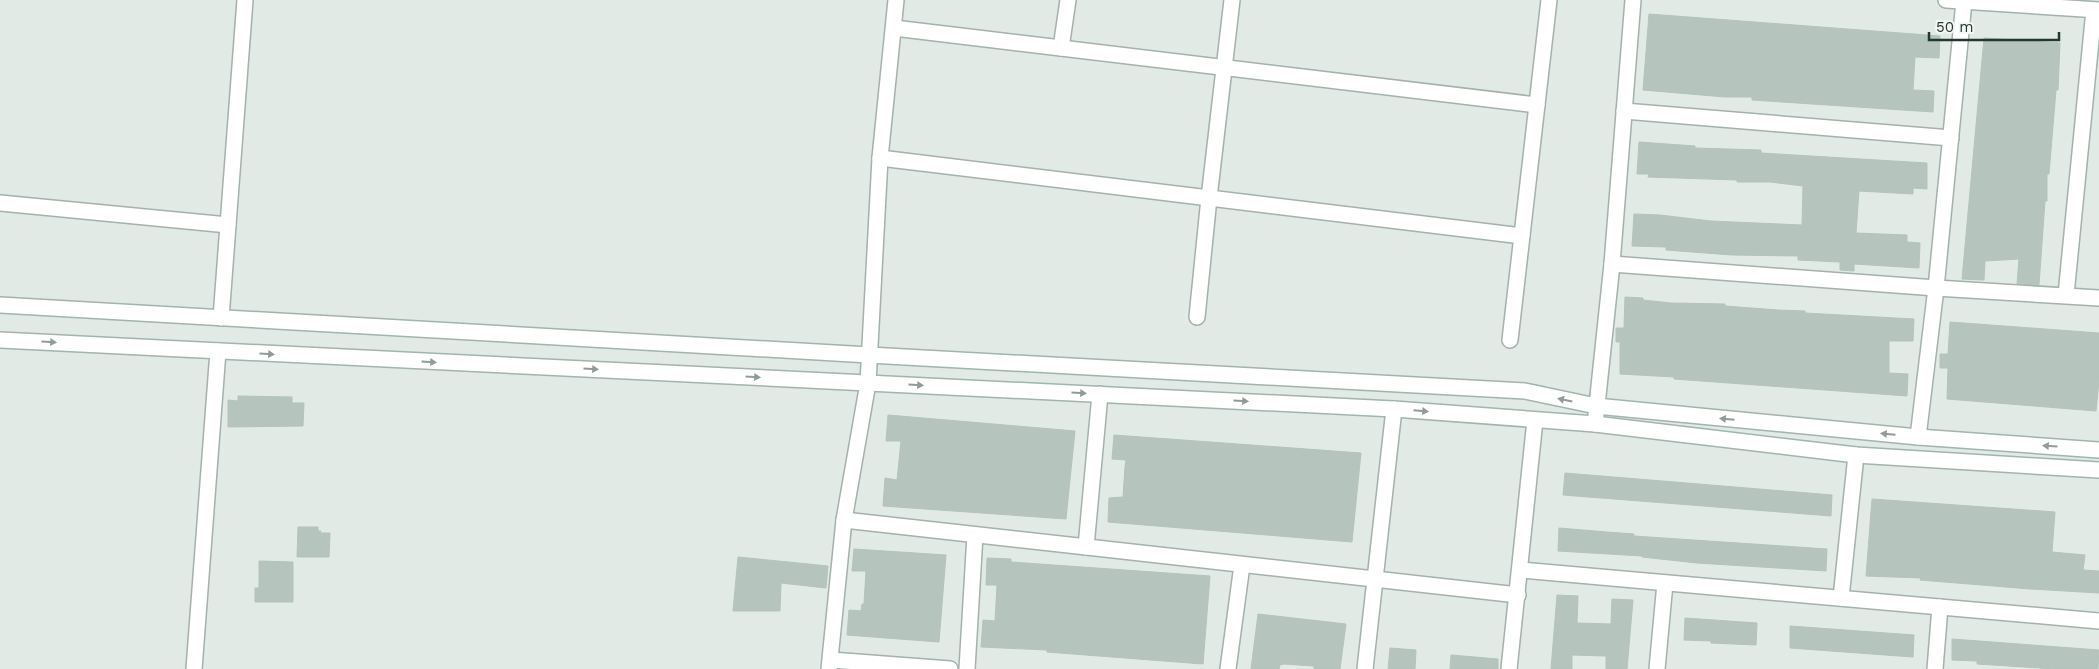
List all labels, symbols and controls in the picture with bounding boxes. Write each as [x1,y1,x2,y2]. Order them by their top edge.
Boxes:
scale bar [1929,10,2059,42]
text: 50 m [1936,18,1973,36]
one-way arrow [41,339,57,347]
one-way arrow [259,350,275,358]
one-way arrow [421,358,437,366]
one-way arrow [583,366,599,374]
one-way arrow [746,374,762,382]
one-way arrow [909,382,925,390]
one-way arrow [1071,389,1087,397]
one-way arrow [1557,395,1573,403]
one-way arrow [1233,397,1249,405]
one-way arrow [1413,407,1429,415]
one-way arrow [1718,414,1734,422]
one-way arrow [1880,430,1896,438]
one-way arrow [2042,442,2058,450]

